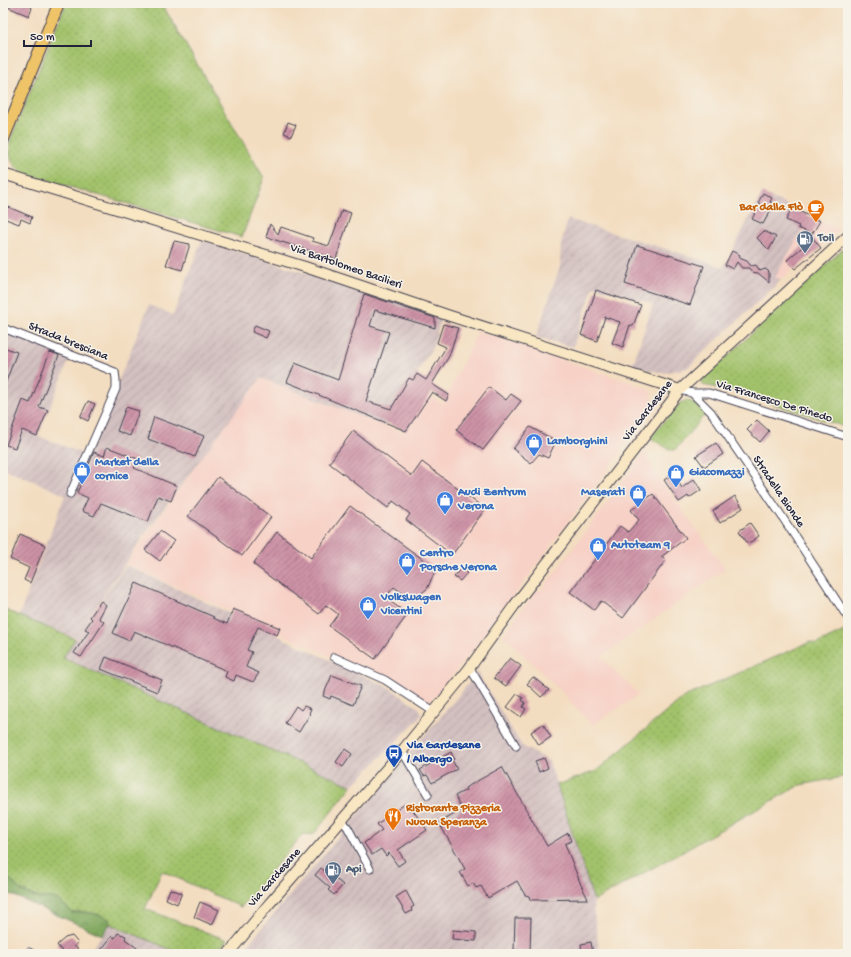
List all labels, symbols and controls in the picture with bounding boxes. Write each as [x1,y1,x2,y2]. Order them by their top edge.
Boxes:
scale bar [24,22,91,48]
text: 50 m [30,31,55,45]
cafe icon: Bar dalla Flò [806,198,826,223]
place label: Bar dalla Flò [739,201,804,215]
fuel station icon: Toil [795,229,815,254]
place label: Toil [817,232,834,246]
street label: Via Bartolomeo Bacilieri [287,241,404,293]
street label: Strada bresciana [26,320,110,365]
street label: Via Gardesane [619,377,677,445]
street label: Via Francesco De Pinedo [713,377,834,426]
shop icon: Lamborghini [524,432,544,457]
place label: Lamborghini [547,435,608,449]
street label: Stradella Bionde [749,454,808,531]
place label: Market della cornice [95,456,160,484]
shop icon: Market della cornice [72,460,92,485]
shop icon: Giacomazzi [666,463,686,488]
place label: Giacomazzi [689,466,745,480]
shop icon: Maserati [628,483,648,508]
place label: Audi Zentrum Verona [457,486,527,514]
place label: Maserati [581,486,625,500]
shop icon: Audi Zentrum Verona [435,490,455,515]
shop icon: Autoteam 9 [588,536,608,561]
place label: Autoteam 9 [610,539,671,553]
place label: Centro Porsche Verona [419,547,498,575]
shop icon: Centro Porsche Verona [397,551,417,576]
place label: Volkswagen Vicentini [380,591,441,619]
shop icon: Volkswagen Vicentini [358,595,378,620]
place label: Via Gardesane / Albergo [406,739,481,767]
bus stop icon: Via Gardesane / Albergo [384,743,404,768]
place label: Ristorante Pizzeria Nuova Speranza [405,802,502,830]
restaurant icon: Ristorante Pizzeria Nuova Speranza [383,806,403,831]
street label: Via Gardesane [245,845,305,911]
fuel station icon: Api [323,860,343,885]
place label: Api [345,863,362,877]

